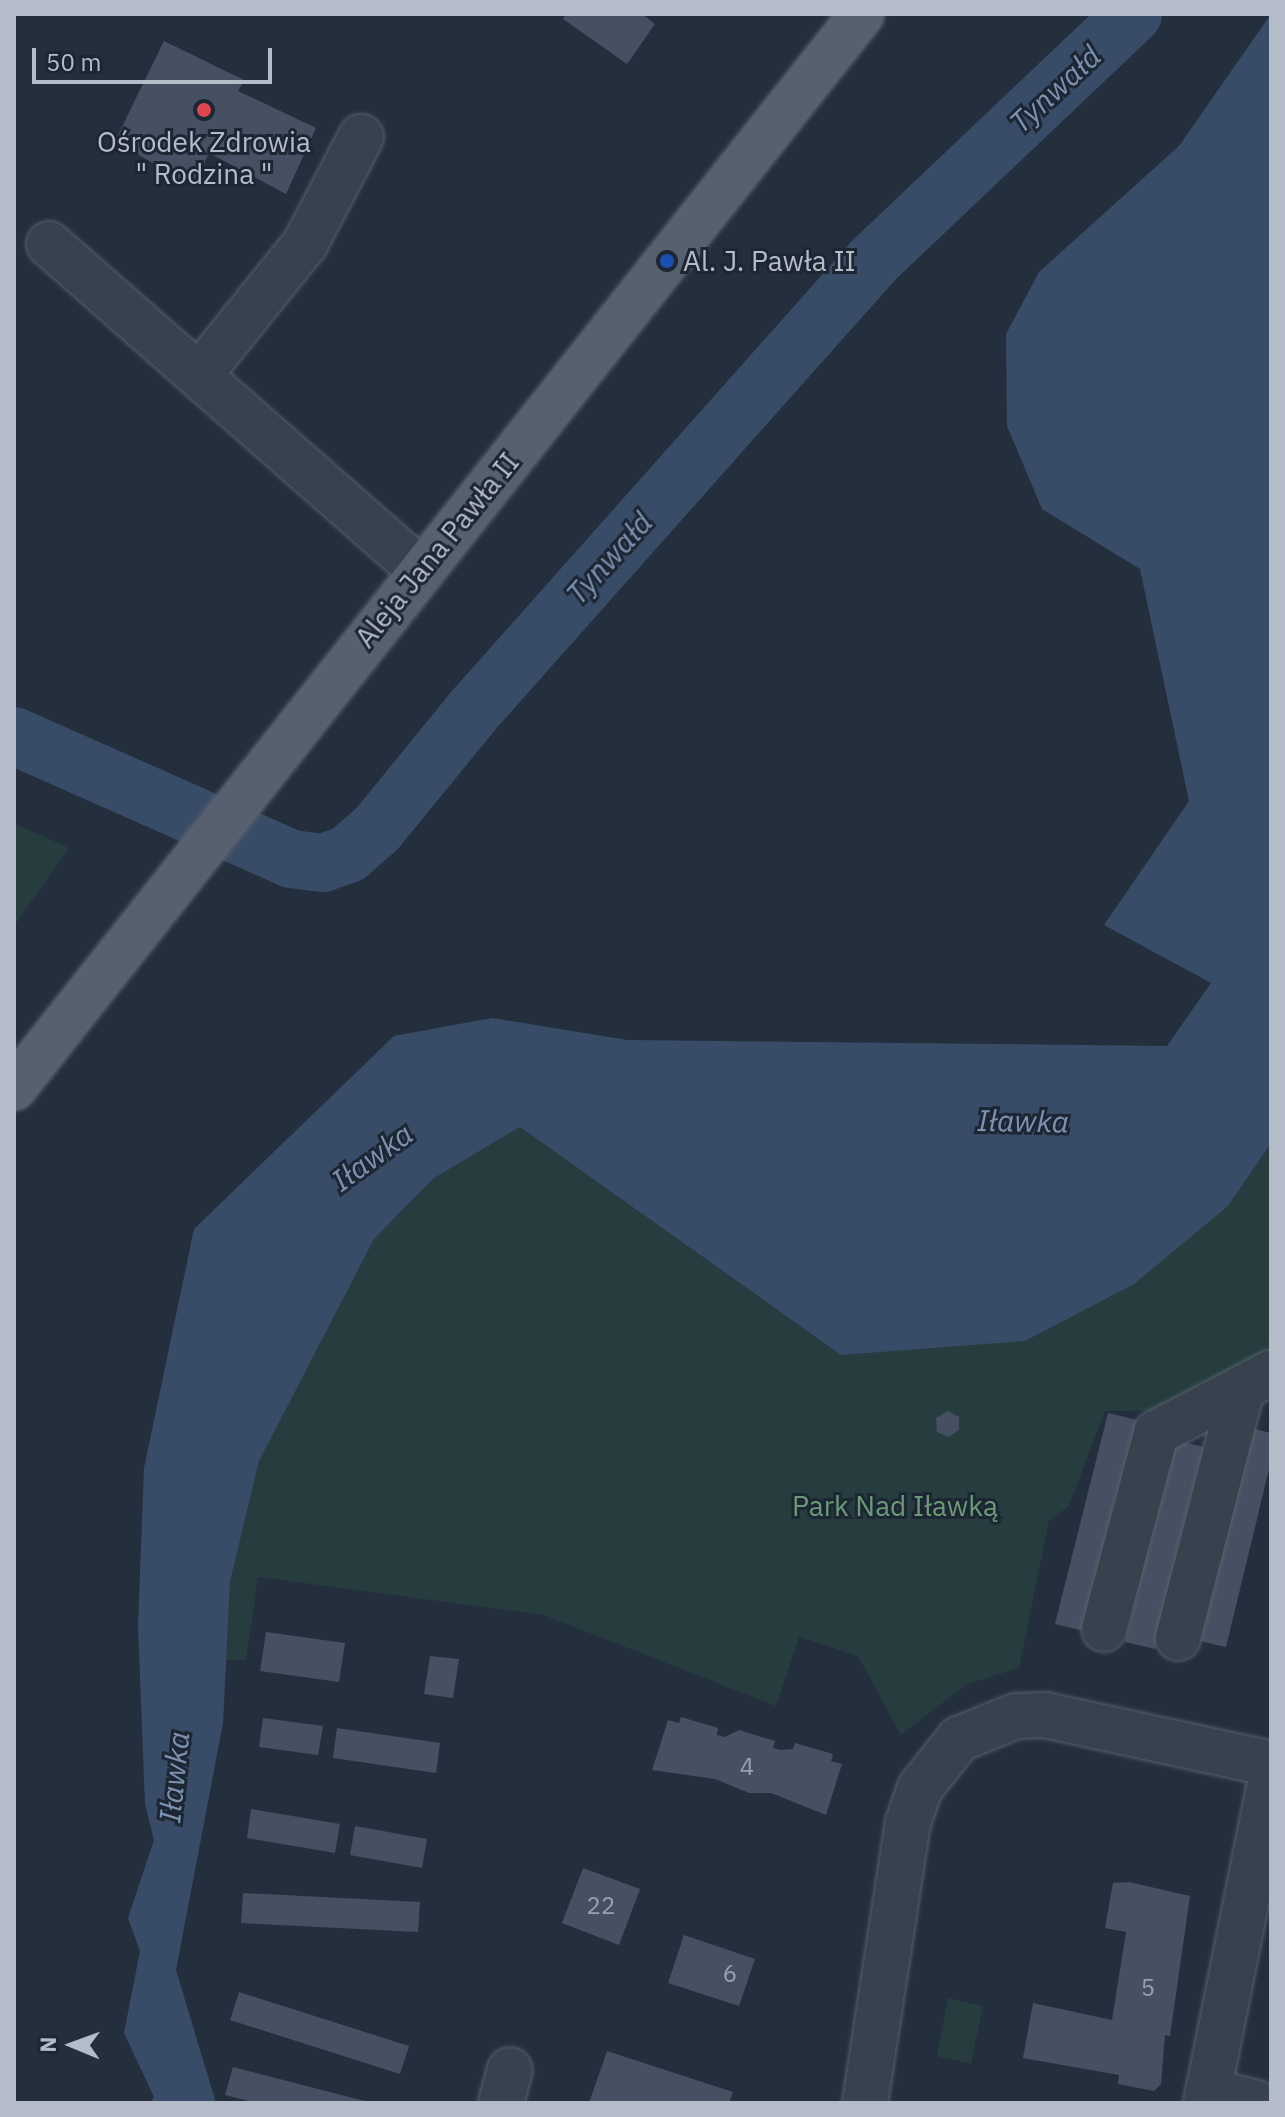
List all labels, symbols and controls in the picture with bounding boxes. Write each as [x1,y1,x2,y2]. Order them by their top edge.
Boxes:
scale bar [36,32,276,82]
water label: Tynwałd [1002,38,1108,140]
text: 50 m [46,46,101,78]
marker: Ośrodek Zdrowia " Rodzina " [193,99,215,121]
place label: Ośrodek Zdrowia " Rodzina " [97,125,311,191]
place label: Al. J. Pawła II [683,244,856,278]
marker: Al. J. Pawła II [658,252,676,270]
street label: Aleja Jana Pawła II [348,446,526,654]
water label: Tynwałd [558,504,660,612]
water label: Iławka [977,1102,1069,1140]
water label: Iławka [324,1115,420,1199]
park label: Park Nad Iławką [792,1489,998,1523]
water label: Iławka [151,1729,197,1825]
house number: 4 [740,1753,754,1781]
house number: 22 [587,1892,615,1920]
house number: 6 [723,1960,737,1988]
house number: 5 [1141,1974,1155,2002]
north arrow [32,2005,112,2085]
text: N [33,2036,62,2053]

